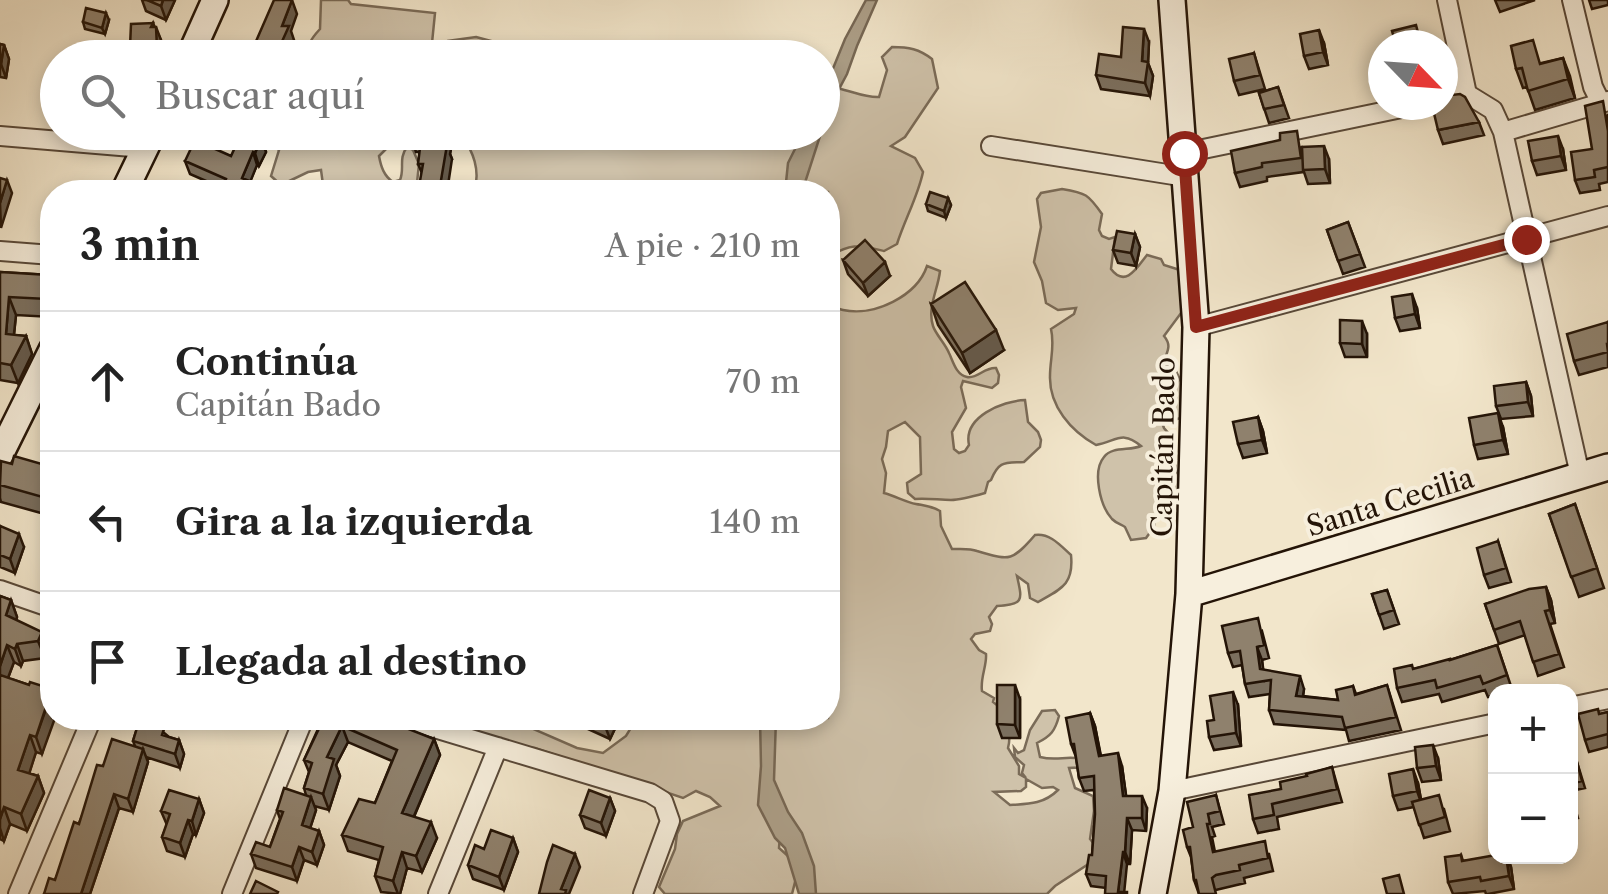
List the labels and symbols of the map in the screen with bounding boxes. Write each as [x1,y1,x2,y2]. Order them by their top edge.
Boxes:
north arrow [1368,30,1458,120]
route start [1162,131,1208,177]
route end [1504,217,1550,263]
street label: Capitán Bado [1144,357,1182,537]
street label: Santa Cecilia [1302,460,1478,544]

